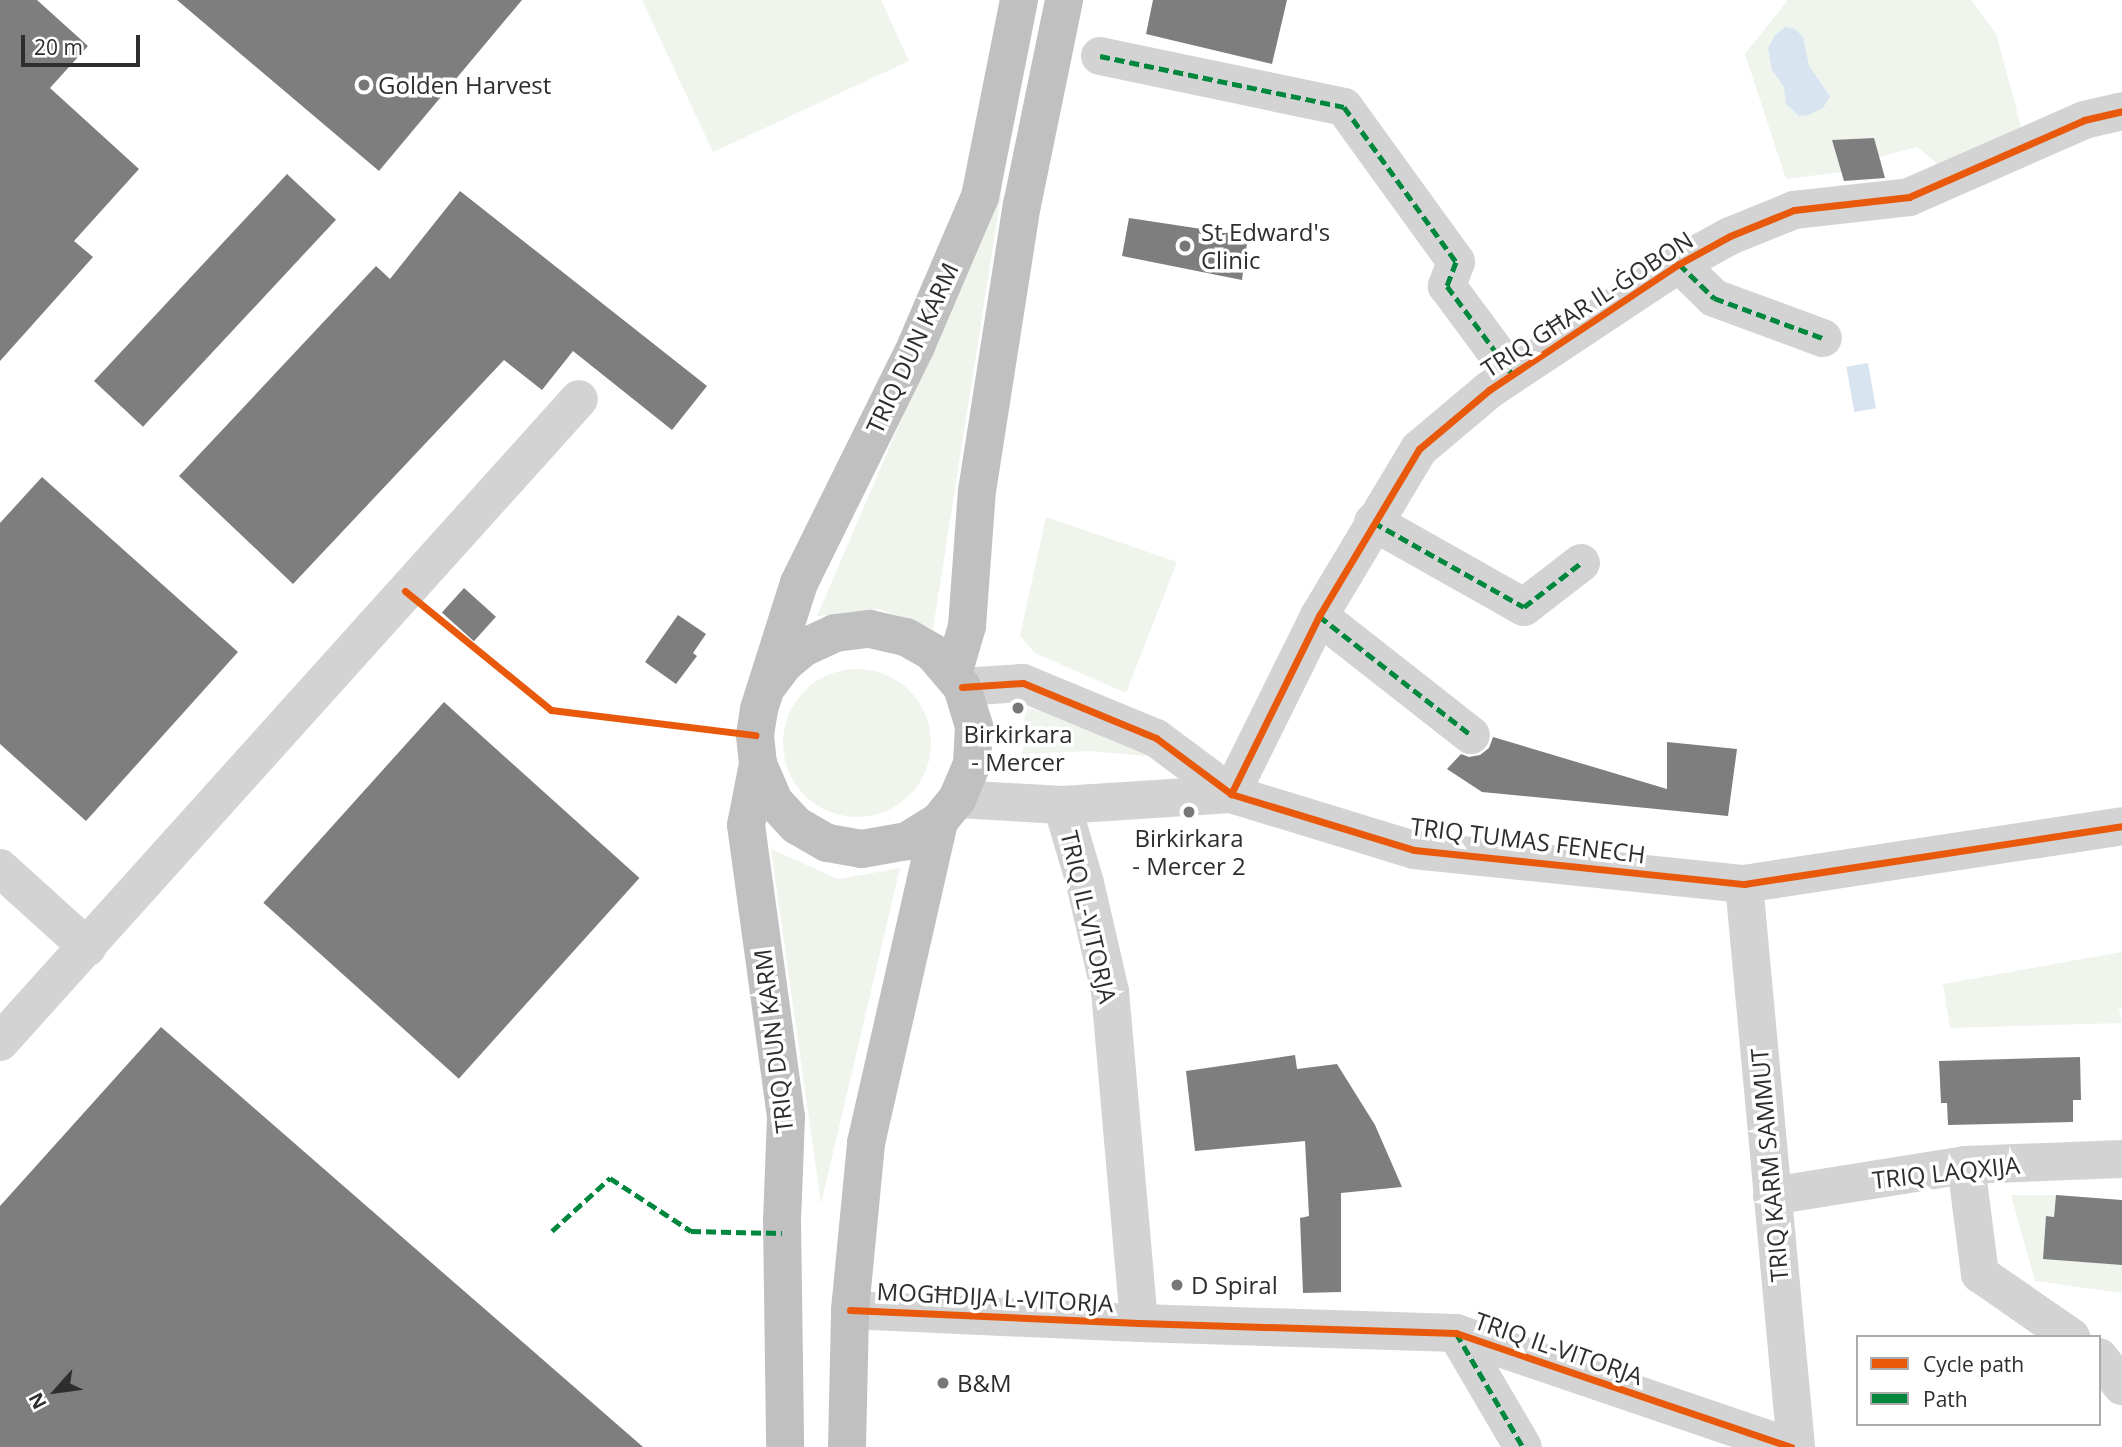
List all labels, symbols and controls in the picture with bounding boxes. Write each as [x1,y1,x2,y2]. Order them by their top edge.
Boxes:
scale bar [24,21,144,65]
text: 20 m [34,33,83,61]
place label: Golden Harvest [378,71,551,99]
marker: Golden Harvest [356,77,372,93]
place label: St Edward's Clinic [1201,218,1330,274]
street label: TRIQ GĦAR IL-ĠOBON [1476,225,1698,383]
marker: St Edward's Clinic [1175,236,1195,256]
street label: TRIQ DUN KARM [860,258,964,438]
marker: Birkirkara - Mercer [1010,700,1026,716]
place label: Birkirkara - Mercer [964,720,1072,776]
marker: Birkirkara - Mercer 2 [1181,804,1197,820]
street label: TRIQ TUMAS FENECH [1409,811,1647,869]
place label: Birkirkara - Mercer 2 [1132,824,1246,880]
street label: TRIQ IL-VITORJA [1055,828,1123,1006]
street label: TRIQ DUN KARM [747,947,799,1135]
street label: TRIQ KARM SAMMUT [1744,1047,1794,1283]
street label: TRIQ LAQXIJA [1871,1150,2021,1194]
place label: D Spiral [1191,1271,1278,1299]
street label: MOGĦDIJA L-VITORJA [876,1276,1114,1318]
marker: D Spiral [1169,1277,1185,1293]
street label: TRIQ IL-VITORJA [1471,1306,1647,1390]
legend [1856,1335,2101,1426]
text: Cycle path [1923,1350,2024,1378]
north arrow [21,1356,91,1426]
place label: B&M [957,1369,1012,1397]
marker: B&M [935,1375,951,1391]
text: Path [1923,1385,1968,1413]
text: N [22,1388,53,1414]

